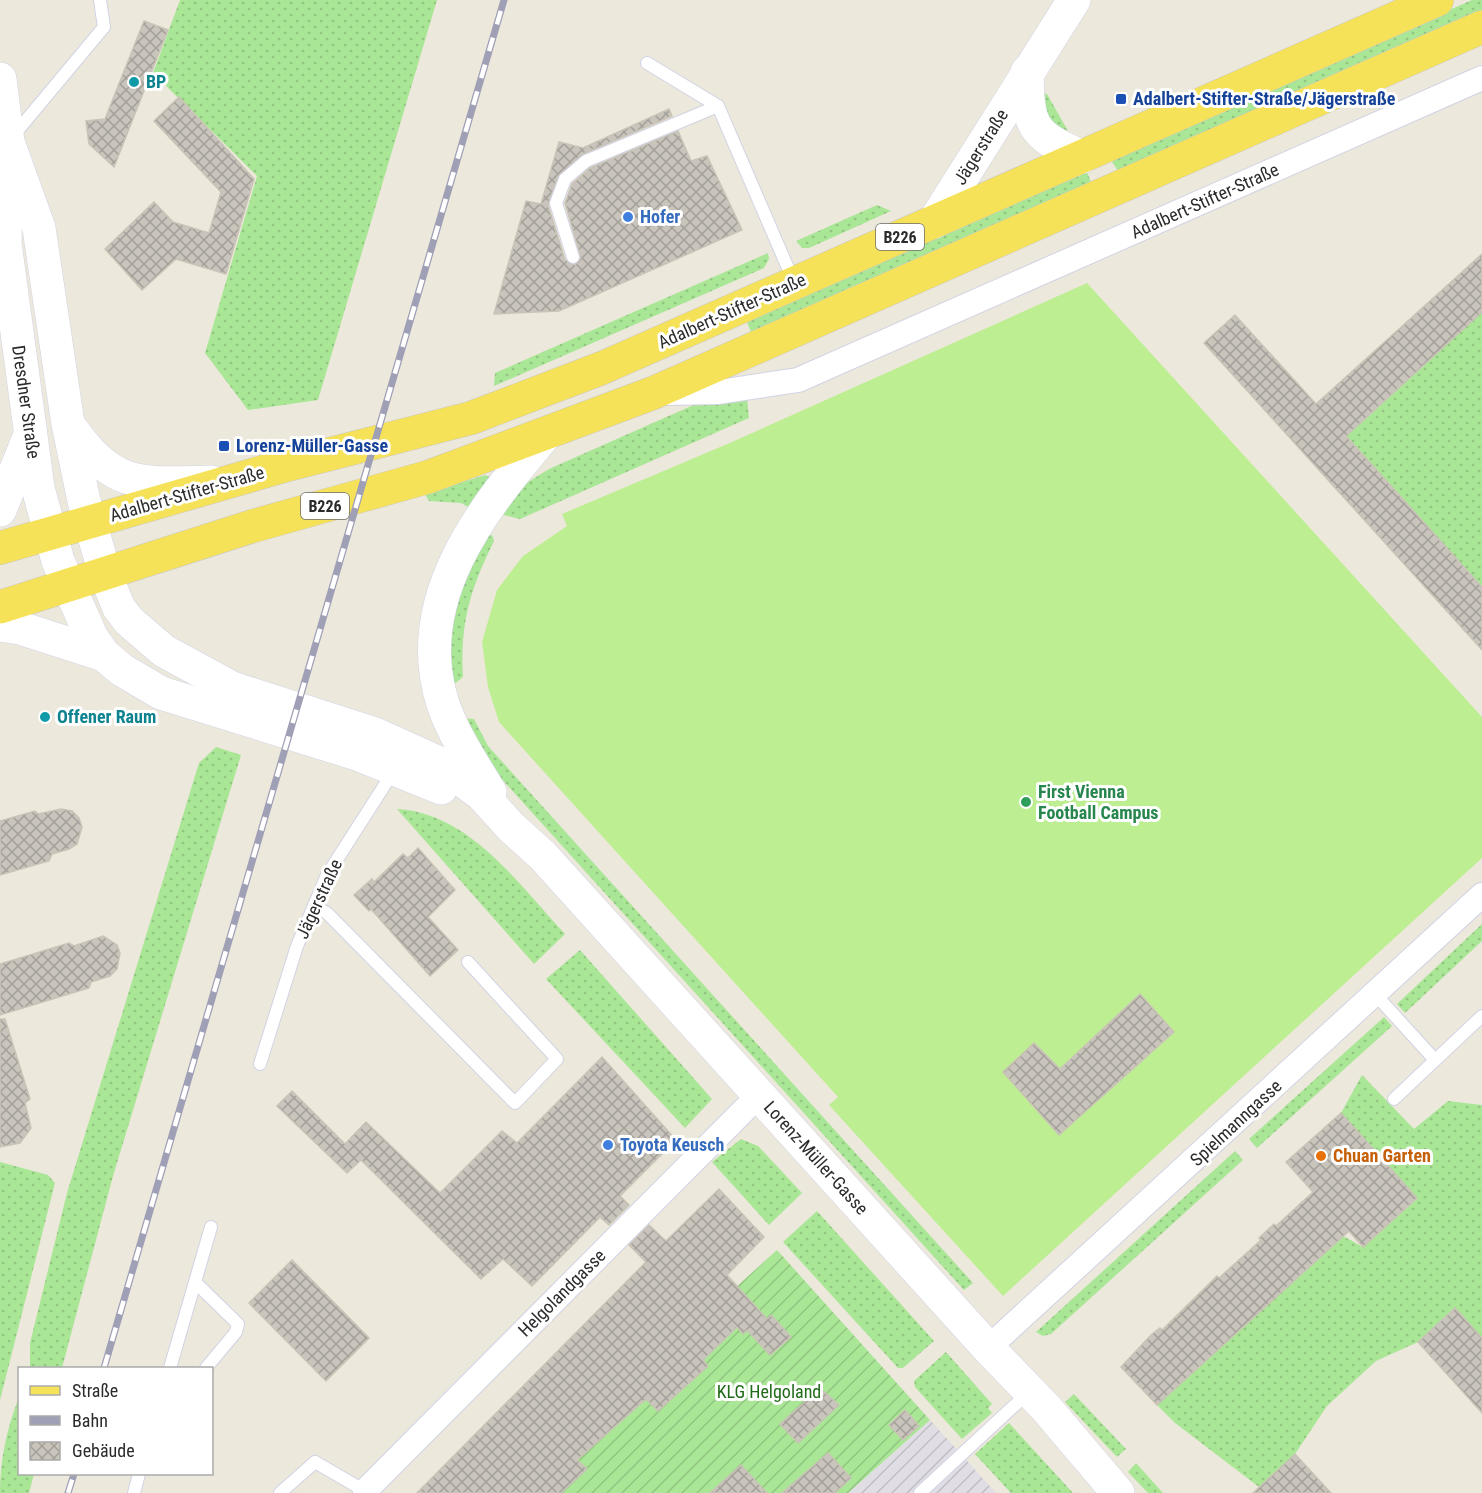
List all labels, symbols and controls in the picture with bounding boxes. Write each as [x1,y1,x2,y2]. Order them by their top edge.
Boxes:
place label: BP [146,71,166,92]
marker: BP [127,75,141,89]
place label: Adalbert-Stifter-Straße/Jägerstraße [1133,88,1396,109]
marker: Adalbert-Stifter-Straße/Jägerstraße [1114,92,1128,106]
street label: Jägerstraße [949,105,1012,188]
street label: Adalbert-Stifter-Straße [1128,159,1282,243]
place label: Hofer [640,206,680,227]
marker: Hofer [621,210,635,224]
road number: B226 [876,224,924,250]
street label: Adalbert-Stifter-Straße [655,269,809,353]
street label: Dresdner Straße [8,344,45,460]
place label: Lorenz-Müller-Gasse [236,435,388,456]
marker: Lorenz-Müller-Gasse [217,439,231,453]
street label: Adalbert-Stifter-Straße [107,461,266,526]
road number: B226 [301,493,349,519]
place label: Offener Raum [57,706,156,727]
marker: Offener Raum [38,710,52,724]
place label: First Vienna Football Campus [1038,781,1158,823]
marker: First Vienna Football Campus [1019,795,1033,809]
street label: Jägerstraße [291,856,346,942]
street label: Spielmanngasse [1186,1075,1286,1170]
street label: Lorenz-Müller-Gasse [760,1097,873,1219]
place label: Toyota Keusch [620,1134,724,1155]
marker: Toyota Keusch [601,1138,615,1152]
place label: Chuan Garten [1333,1145,1431,1166]
marker: Chuan Garten [1314,1149,1328,1163]
street label: Helgolandgasse [514,1245,610,1341]
legend [18,1367,213,1475]
text: Straße [72,1380,118,1401]
park label: KLG Helgoland [717,1381,821,1402]
text: Bahn [72,1410,108,1431]
text: Gebäude [72,1440,135,1461]

